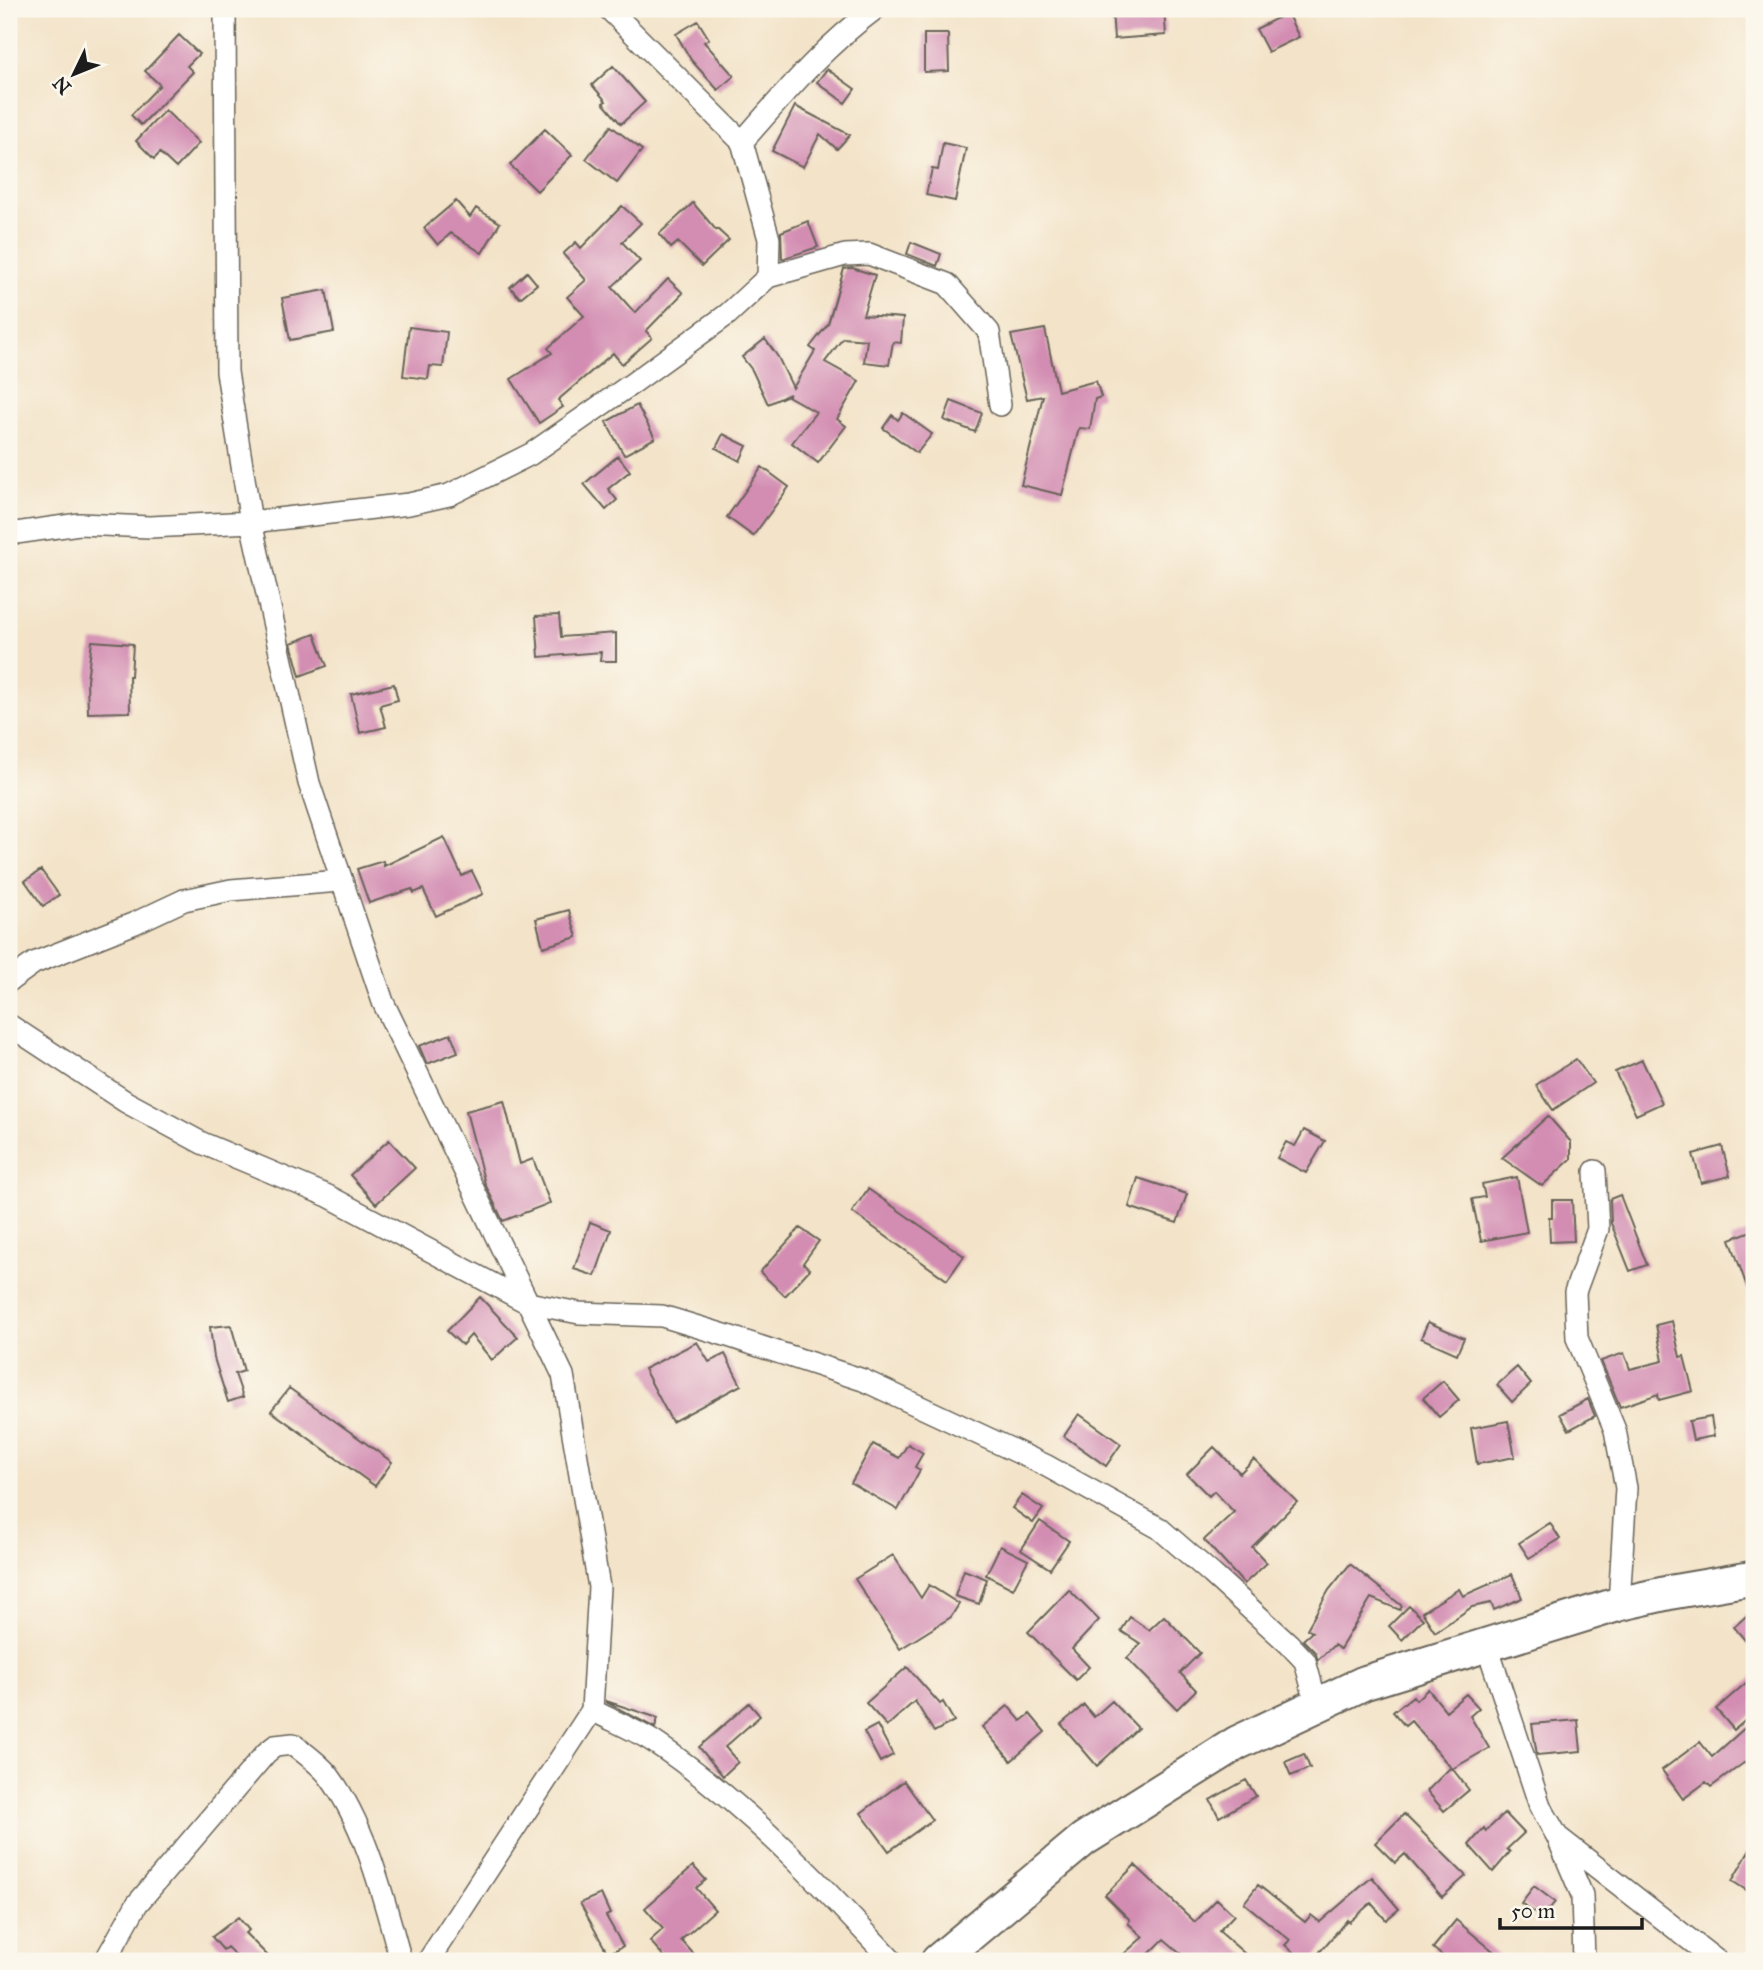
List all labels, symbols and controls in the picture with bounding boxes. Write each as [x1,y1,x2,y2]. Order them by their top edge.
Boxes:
north arrow [38,38,108,108]
text: N [48,72,76,99]
scale bar [1500,1886,1642,1930]
text: 50 m [1511,1898,1556,1924]

